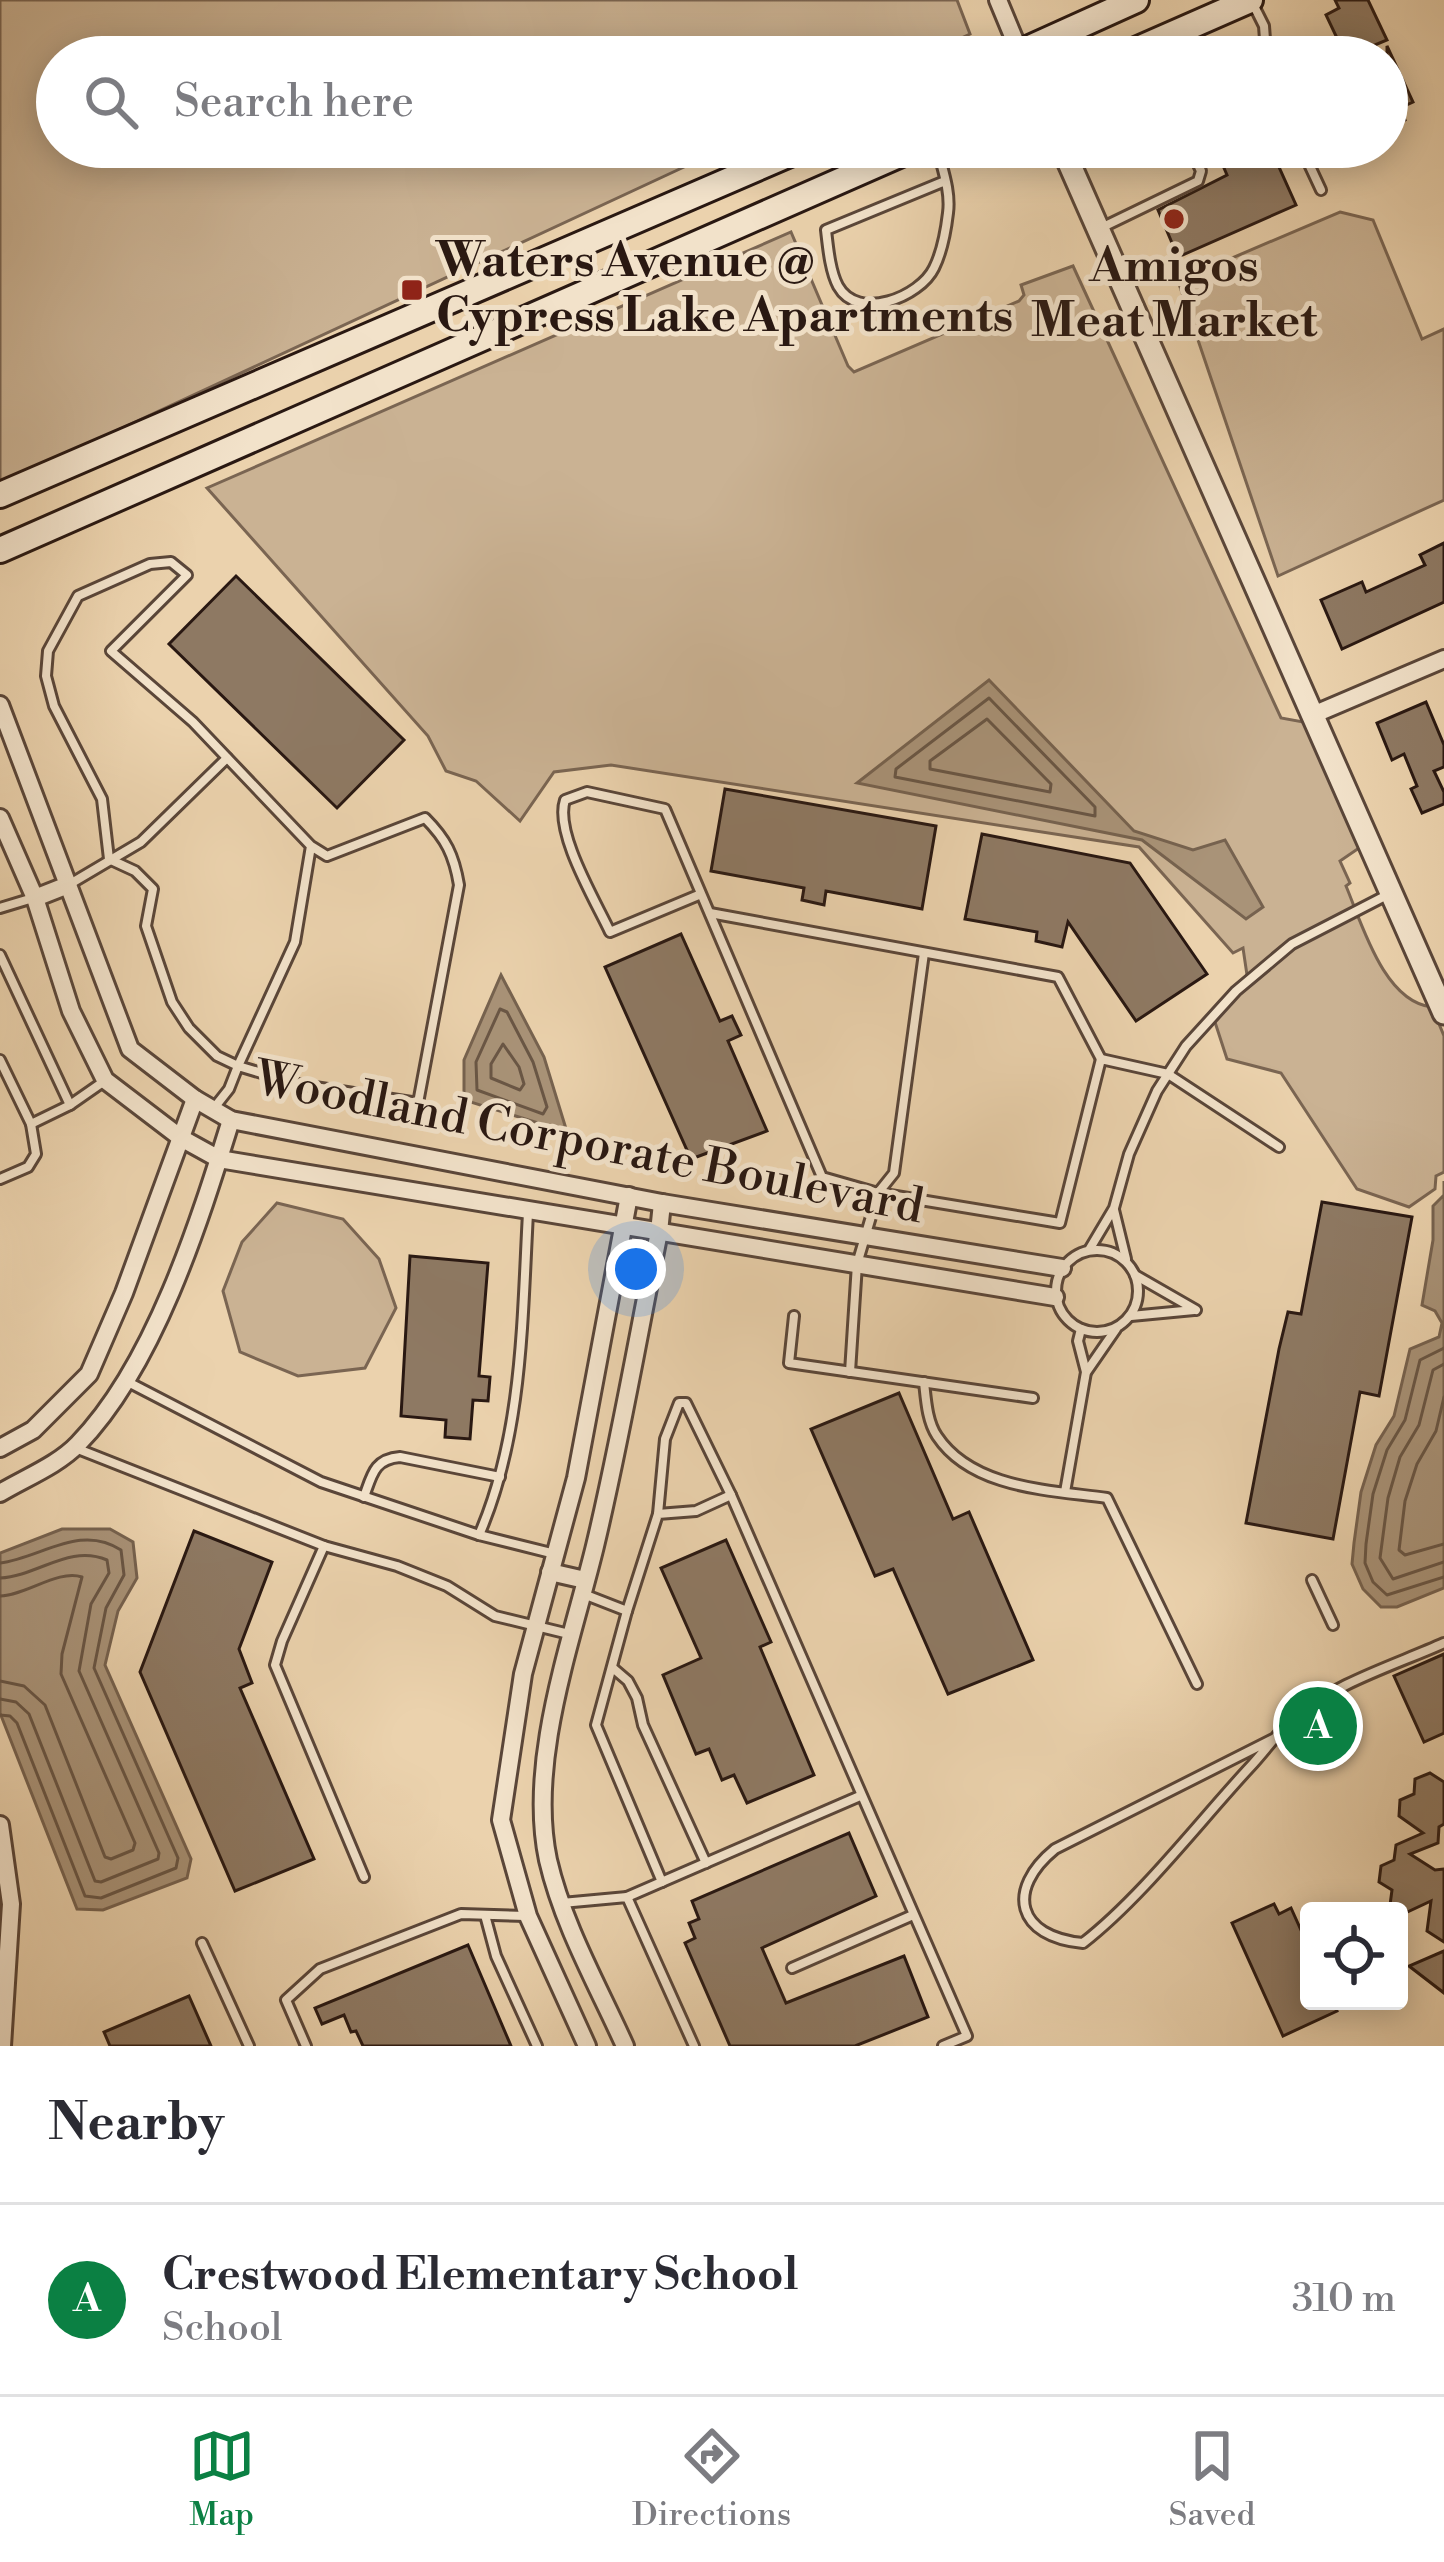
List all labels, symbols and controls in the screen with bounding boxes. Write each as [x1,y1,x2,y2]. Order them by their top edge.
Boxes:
search box [36,36,1408,168]
icon: search [78,69,144,135]
text: Search here [174,74,414,131]
marker: Amigos Meat Market [1161,206,1187,232]
place label: Waters Avenue @ Cypress Lake Apartments [435,232,1013,347]
place label: Amigos Meat Market [1031,237,1318,352]
marker: Waters Avenue @ Cypress Lake Apartments [399,277,425,303]
street label: Woodland Corporate Boulevard [248,1049,928,1238]
your location [606,1239,666,1299]
pin: A [1279,1681,1357,1771]
map controls [1300,1902,1408,2010]
button: locate [1300,1902,1408,2010]
text: Nearby [48,2092,224,2156]
text: Crestwood Elementary School [162,2247,798,2304]
text: A [73,2275,101,2324]
text: 310 m [1292,2275,1396,2324]
text: School [162,2304,282,2353]
tab: Map [189,2423,255,2536]
tab: Directions [632,2423,791,2536]
tab: Saved [1169,2423,1255,2536]

